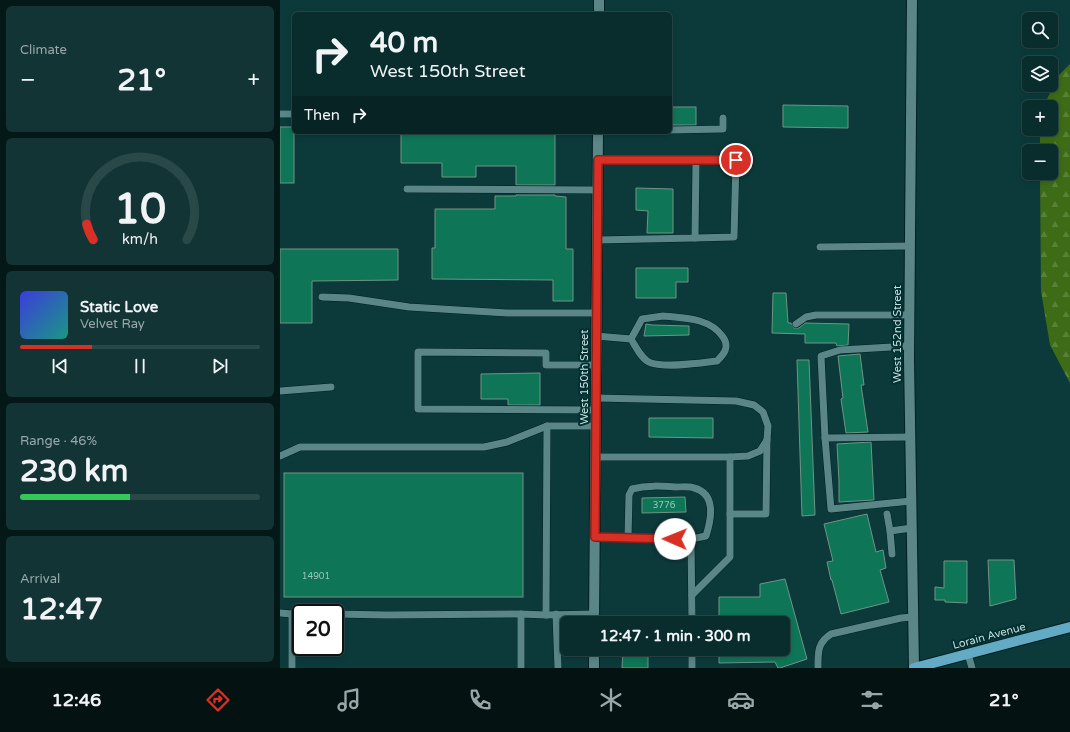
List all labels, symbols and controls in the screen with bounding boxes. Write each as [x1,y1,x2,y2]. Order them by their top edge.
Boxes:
map controls [1022,12,1058,180]
button: search [1022,12,1058,48]
text: 40 m [370,26,438,60]
icon: right [304,28,356,80]
text: Climate [20,42,67,58]
button: layers [1022,56,1058,92]
text: West 150th Street [370,60,526,82]
text: 21° [117,62,166,99]
text: − [20,67,36,93]
text: + [248,67,260,93]
button: + [1022,100,1058,136]
icon: right [348,104,370,126]
text: Then [304,106,340,124]
pin [719,143,753,177]
button: − [1022,144,1058,180]
icon: arrive [725,149,747,171]
text: 10 [114,184,166,234]
text: km/h [122,230,158,247]
street label: West 152nd Street [891,285,904,383]
text: Static Love [80,298,158,316]
text: Velvet Ray [80,316,145,332]
street label: West 150th Street [578,329,591,425]
icon: previous [49,355,71,377]
icon: pause [129,355,151,377]
icon: next [209,355,231,377]
text: Range · 46% [20,433,97,449]
text: 230 km [20,453,128,490]
house number: 3776 [653,500,676,511]
position arrow [654,518,696,560]
text: Arrival [20,571,60,587]
house number: 14901 [302,571,330,582]
text: 12:47 [20,591,103,628]
speed limit sign: 20 [292,604,344,656]
street label: Lorain Avenue [951,620,1027,652]
text: 12:47 · 1 min · 300 m [600,627,750,645]
icon: directions [204,686,232,714]
icon: music [335,686,363,714]
icon: phone [466,686,494,714]
icon: climate [597,686,625,714]
icon: car [727,686,755,714]
icon: filters [858,686,886,714]
text: 12:46 [51,689,101,711]
text: 21° [989,689,1019,711]

